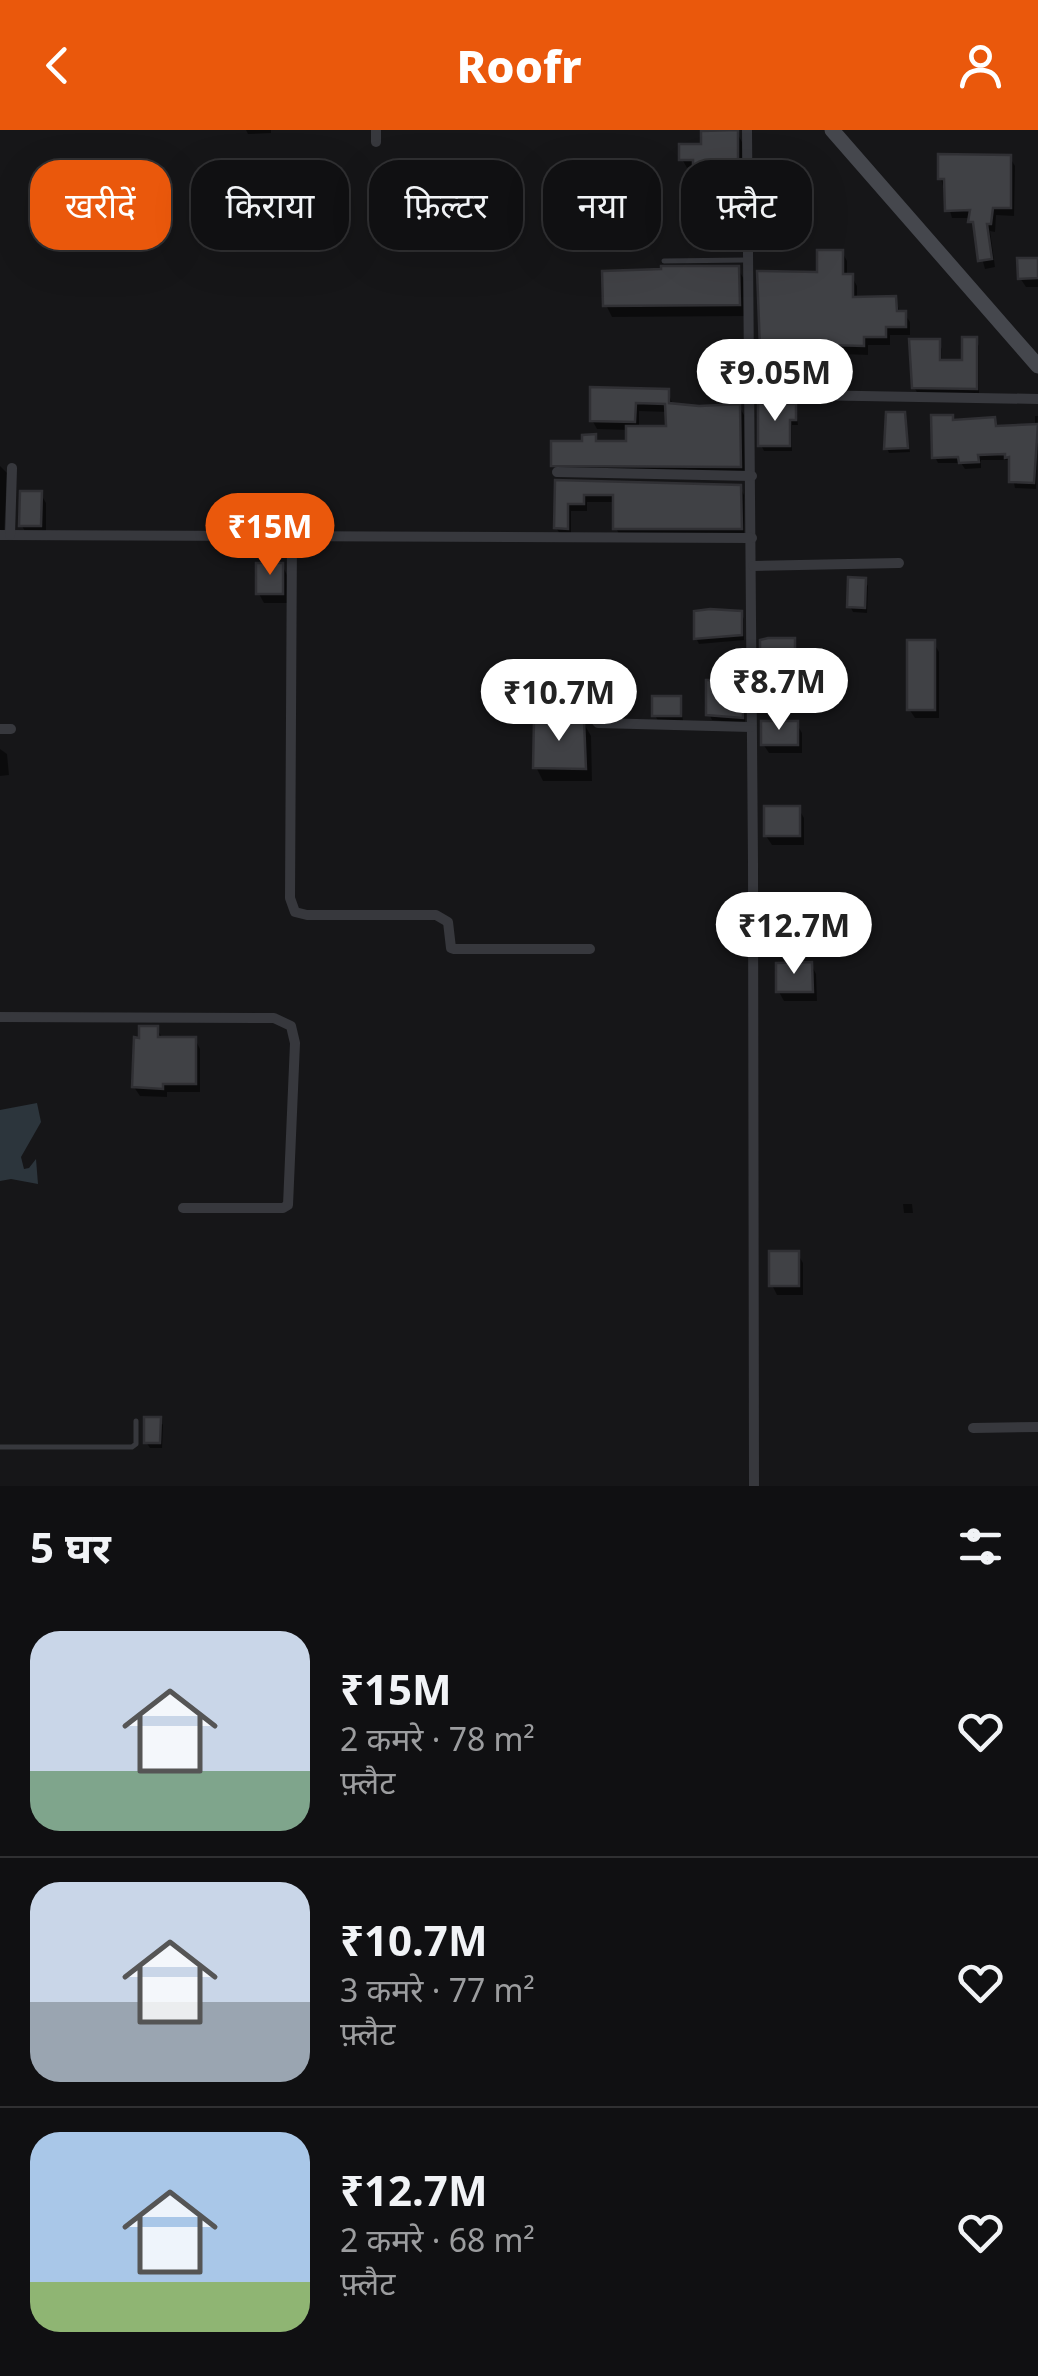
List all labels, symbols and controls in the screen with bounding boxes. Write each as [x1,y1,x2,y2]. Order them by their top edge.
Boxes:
text: Roofr [456,35,582,96]
icon: back [30,38,85,93]
icon: person [953,38,1008,93]
chip: खरीदें [30,160,171,250]
chip: किराया [191,160,349,250]
chip: फ़िल्टर [369,160,523,250]
chip: नया [543,160,661,250]
chip: फ़्लैट [681,160,812,250]
pin: ₹9.05M [694,339,856,424]
text: ₹9.05M [719,350,831,393]
pin: ₹15M [211,493,329,578]
text: ₹15M [227,504,313,547]
pin: ₹8.7M [709,648,849,733]
pin: ₹10.7M [478,659,640,744]
text: ₹8.7M [732,659,826,702]
text: ₹10.7M [503,670,615,713]
pin: ₹12.7M [713,892,875,977]
text: ₹12.7M [738,903,850,946]
text: 5 घर [30,1518,111,1575]
icon: filters [953,1519,1008,1574]
text: ₹15M [340,1660,452,1717]
icon: home [110,1671,230,1791]
icon: heart [953,1704,1008,1759]
text: 2 कमरे · 78 m² [340,1717,535,1760]
text: फ़्लैट [340,1760,395,1803]
text: ₹10.7M [340,1911,488,1968]
icon: home [110,1922,230,2042]
icon: heart [953,1955,1008,2010]
text: 3 कमरे · 77 m² [340,1968,535,2011]
text: फ़्लैट [340,2011,395,2054]
text: ₹12.7M [340,2161,488,2218]
icon: home [110,2172,230,2292]
icon: heart [953,2205,1008,2260]
text: 2 कमरे · 68 m² [340,2218,535,2261]
text: फ़्लैट [340,2261,395,2304]

